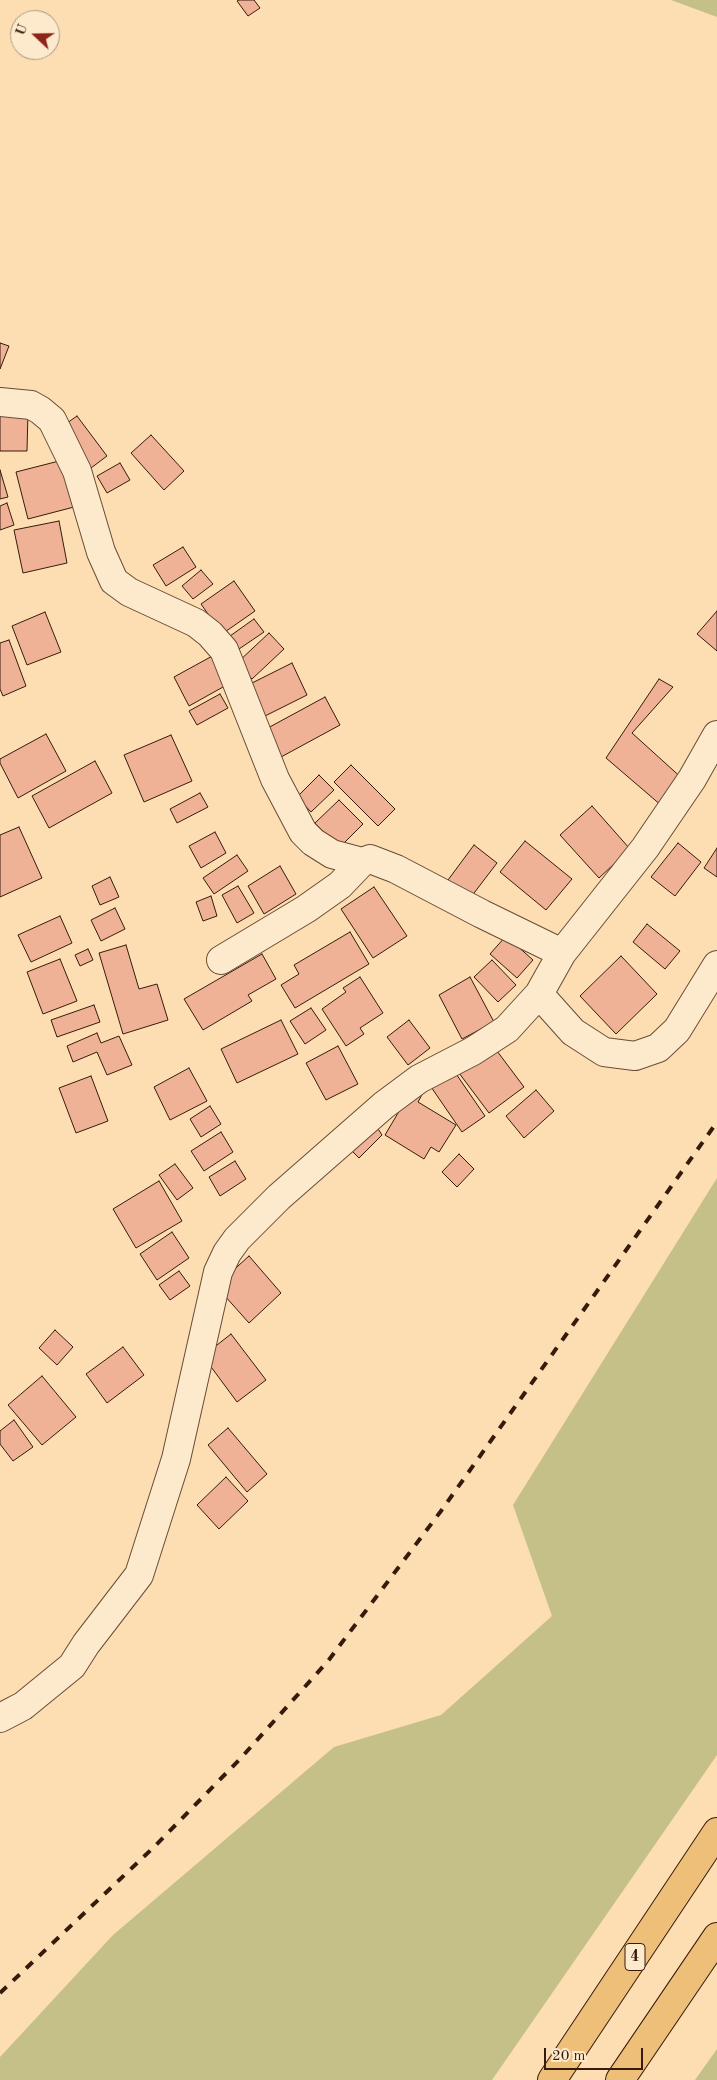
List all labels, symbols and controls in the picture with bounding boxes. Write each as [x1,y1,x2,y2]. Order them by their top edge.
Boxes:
north arrow [10,10,60,60]
text: U [13,22,30,38]
road number: 4 [625,1944,645,1970]
scale bar [547,2038,646,2070]
text: 20 m [552,2049,586,2064]

